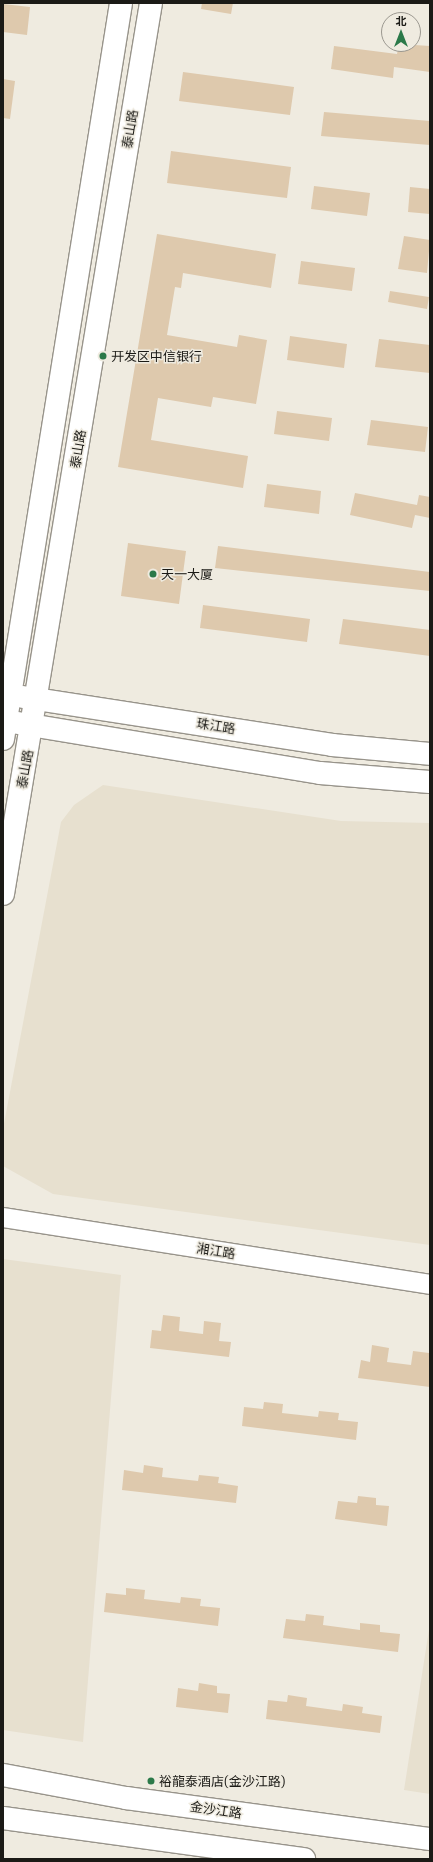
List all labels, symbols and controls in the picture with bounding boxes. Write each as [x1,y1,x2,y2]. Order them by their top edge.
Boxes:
north arrow [381,12,421,52]
text: 北 [396,14,407,27]
street label: 泰山路 [119,109,141,149]
place label: 开发区中信银行 [111,348,202,364]
marker: 开发区中信银行 [98,351,108,361]
street label: 泰山路 [67,429,89,469]
place label: 天一大厦 [161,566,213,582]
marker: 天一大厦 [148,569,158,579]
street label: 珠江路 [196,715,236,737]
street label: 泰山路 [14,748,36,790]
street label: 湘江路 [196,1240,236,1262]
place label: 裕龍泰酒店(金沙江路) [159,1773,285,1789]
marker: 裕龍泰酒店(金沙江路) [146,1776,156,1786]
street label: 金沙江路 [189,1799,243,1821]

